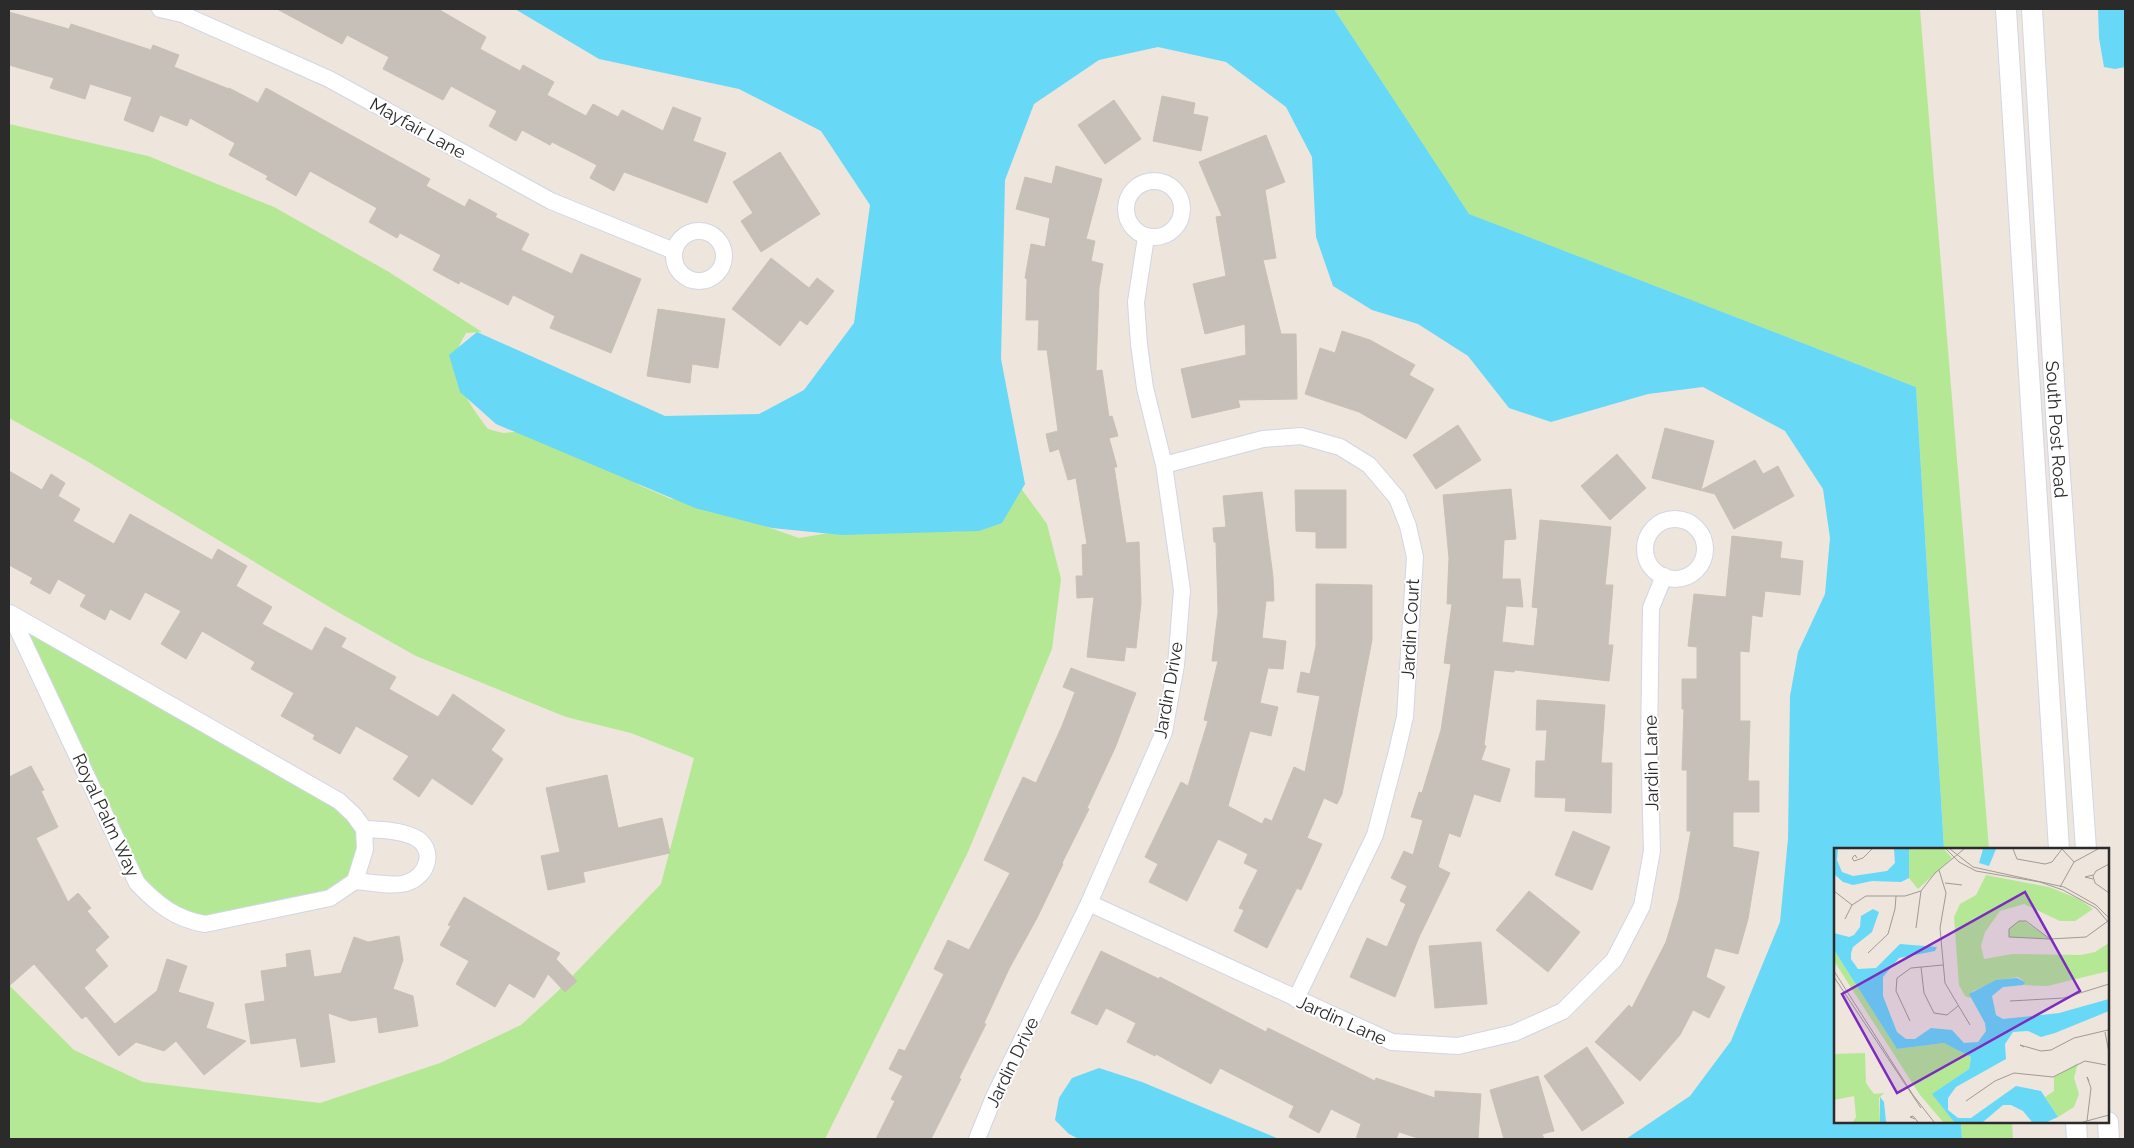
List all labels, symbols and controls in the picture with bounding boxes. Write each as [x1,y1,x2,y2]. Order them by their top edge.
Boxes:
street label: Mayfair Lane [366,93,470,163]
street label: South Post Road [2042,360,2072,499]
street label: Jardin Court [1397,578,1423,680]
street label: Jardin Drive [1149,640,1187,740]
street label: Jardin Lane [1640,714,1662,811]
street label: Royal Palm Way [68,750,144,880]
inset map [1834,848,2109,1123]
street label: Jardin Lane [1294,991,1390,1049]
street label: Jardin Drive [981,1013,1043,1110]

